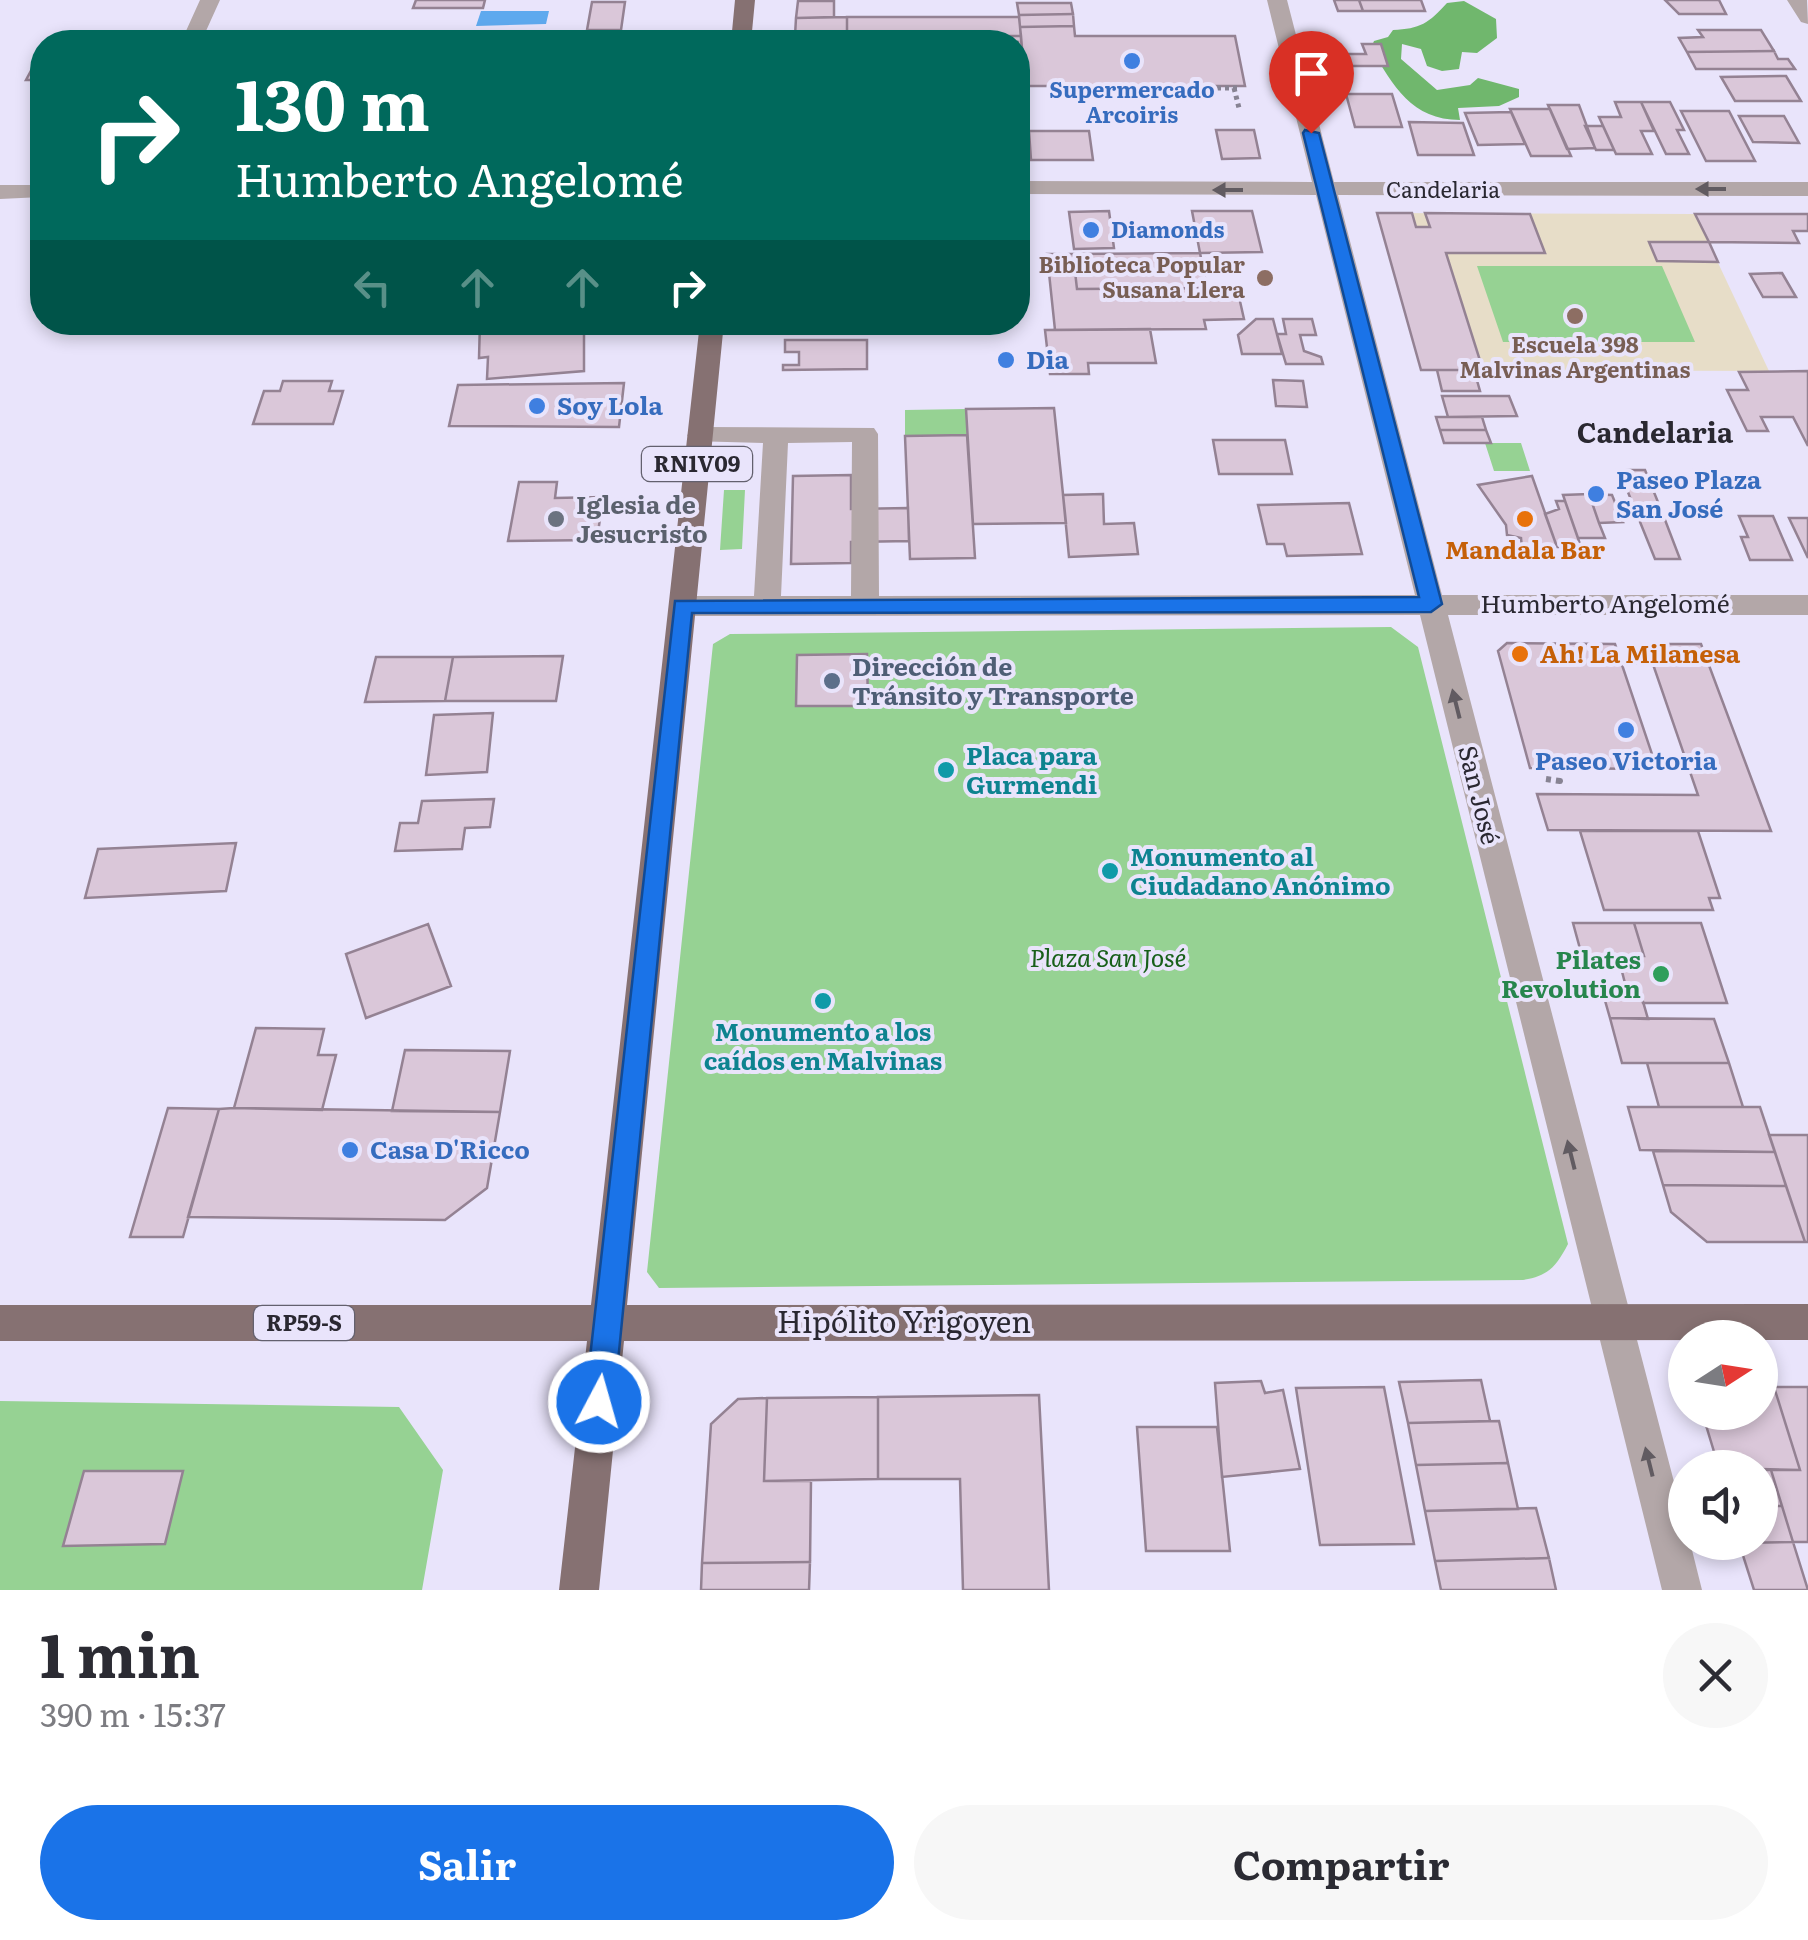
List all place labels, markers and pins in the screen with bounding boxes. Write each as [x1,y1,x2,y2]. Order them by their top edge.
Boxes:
pin [1269,31,1354,134]
marker: Supermercado Arcoiris [1121,50,1143,72]
place label: Supermercado Arcoiris [1049,72,1215,130]
place label: Diamonds [1111,212,1225,245]
marker: Diamonds [1080,219,1102,241]
place label: Biblioteca Popular Susana Llera [1038,247,1245,305]
marker: Biblioteca Popular Susana Llera [1254,267,1276,289]
marker: Escuela 398 Malvinas Argentinas [1564,305,1586,327]
place label: Escuela 398 Malvinas Argentinas [1460,327,1690,385]
place label: Dia [1026,340,1070,377]
marker: Dia [995,349,1017,371]
place label: Soy Lola [557,386,664,423]
marker: Soy Lola [526,395,548,417]
place label: Paseo Plaza San José [1616,460,1762,526]
marker: Paseo Plaza San José [1585,483,1607,505]
place label: Iglesia de Jesucristo [576,485,708,551]
marker: Iglesia de Jesucristo [545,508,567,530]
marker: Mandala Bar [1514,508,1536,530]
place label: Mandala Bar [1445,530,1606,567]
place label: Ah! La Milanesa [1540,634,1741,671]
marker: Ah! La Milanesa [1509,643,1531,665]
place label: Dirección de Tránsito y Transporte [852,647,1134,713]
marker: Dirección de Tránsito y Transporte [821,670,843,692]
marker: Paseo Victoria [1615,719,1637,741]
place label: Placa para Gurmendi [966,736,1098,802]
place label: Paseo Victoria [1535,741,1718,778]
marker: Placa para Gurmendi [935,759,957,781]
place label: Monumento al Ciudadano Anónimo [1130,837,1391,903]
marker: Monumento al Ciudadano Anónimo [1099,860,1121,882]
place label: Pilates Revolution [1501,940,1641,1006]
marker: Pilates Revolution [1650,963,1672,985]
marker: Monumento a los caídos en Malvinas [812,990,834,1012]
place label: Monumento a los caídos en Malvinas [704,1012,942,1078]
place label: Casa D'Ricco [370,1130,530,1167]
marker: Casa D'Ricco [339,1139,361,1161]

